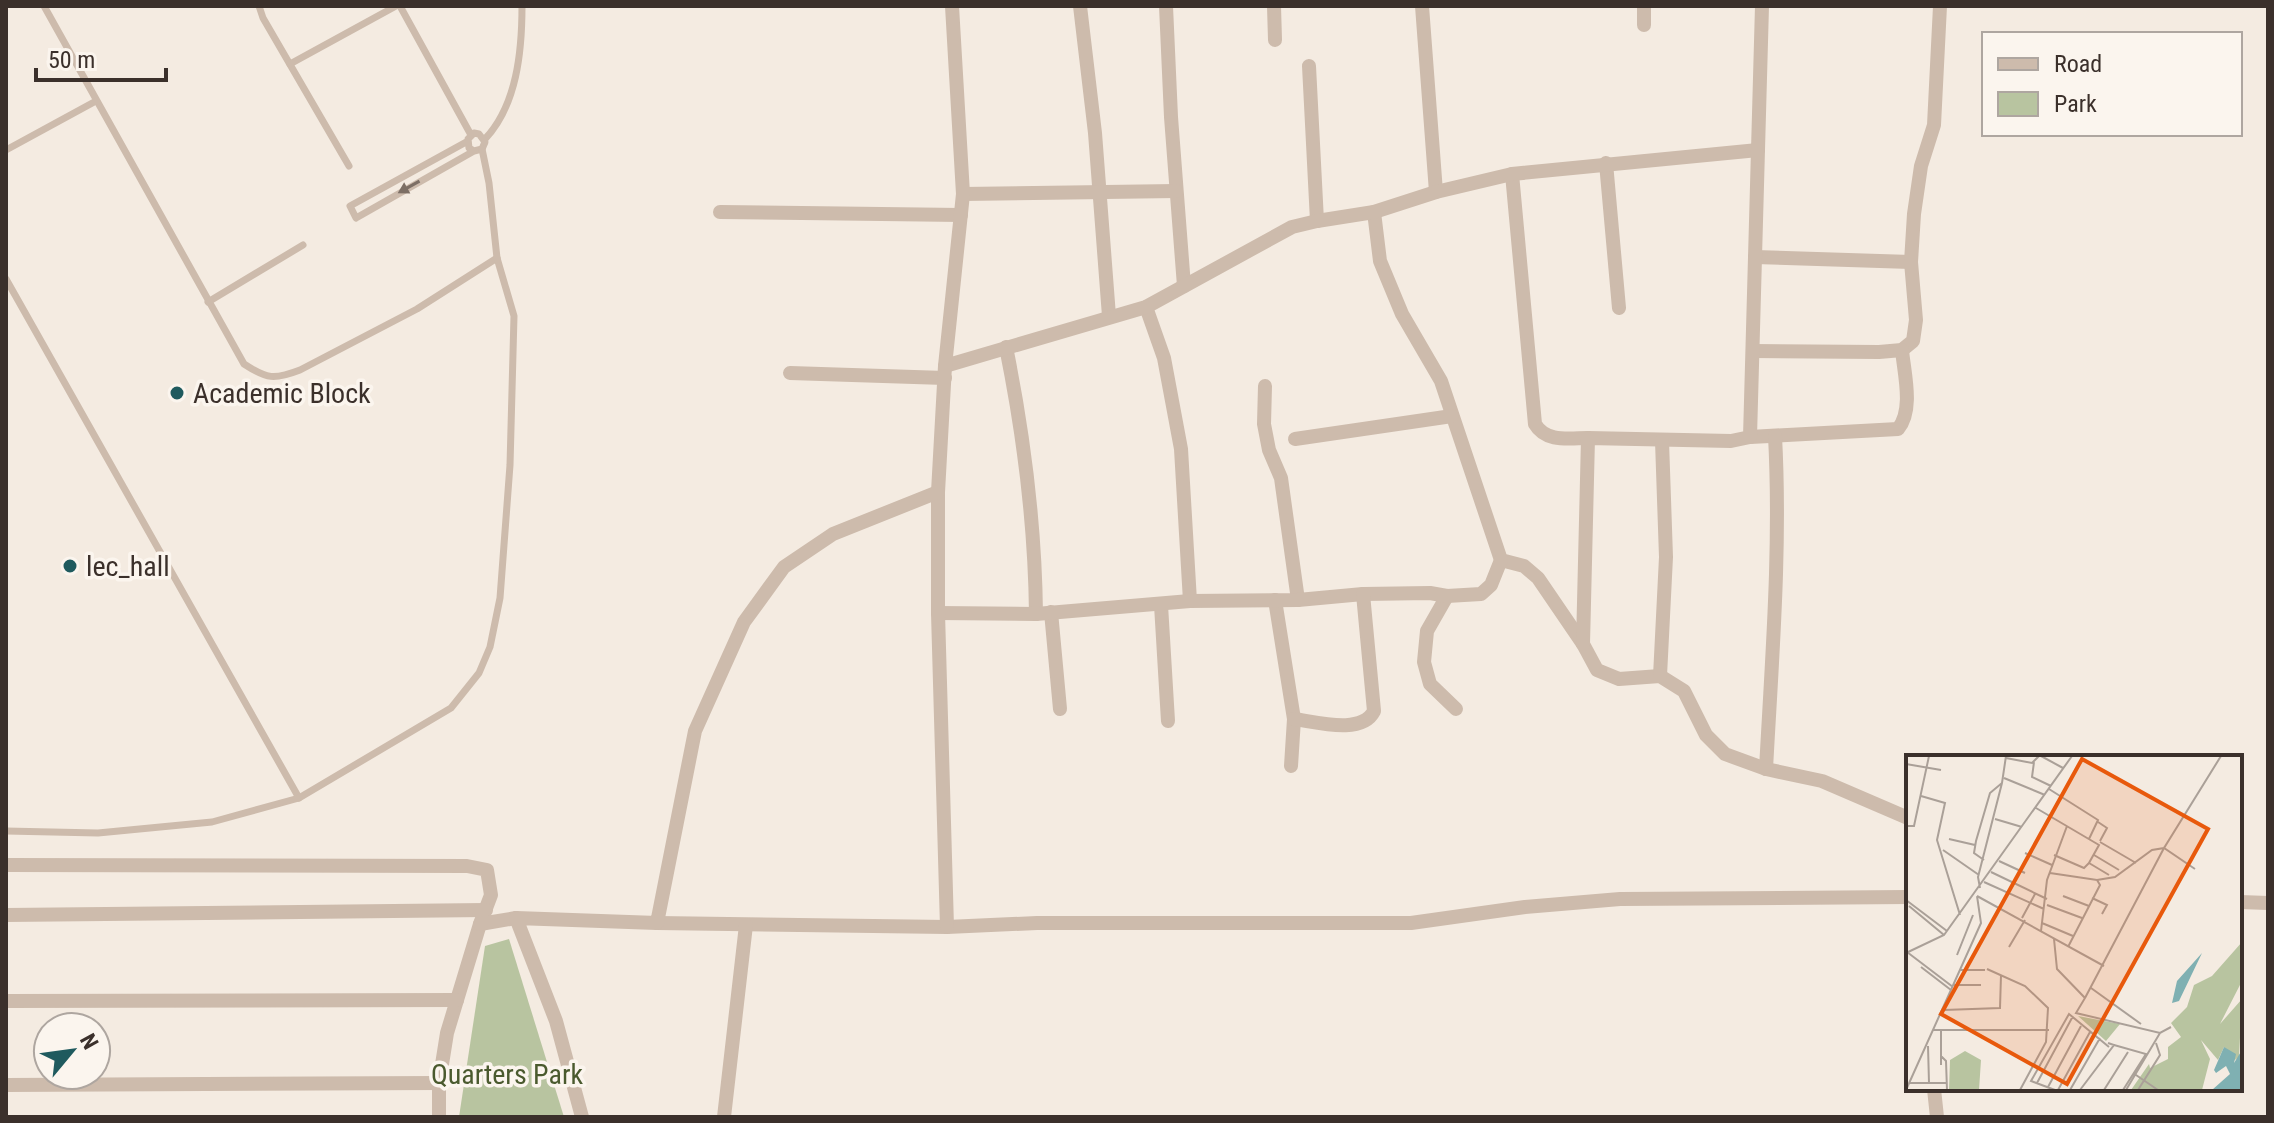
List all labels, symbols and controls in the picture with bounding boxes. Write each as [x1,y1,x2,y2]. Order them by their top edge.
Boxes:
scale bar [36,32,166,82]
legend [1982,32,2242,136]
text: 50 m [48,46,95,74]
text: Road [2054,50,2102,78]
text: Park [2054,90,2097,118]
one-way arrow [398,181,421,194]
place label: Academic Block [193,377,371,410]
marker: Academic Block [168,384,186,402]
place label: lec_hall [86,550,170,583]
marker: lec_hall [61,557,79,575]
inset map [1906,755,2242,1091]
north arrow [32,1011,112,1091]
text: N [75,1030,103,1054]
park label: Quarters Park [431,1058,583,1091]

